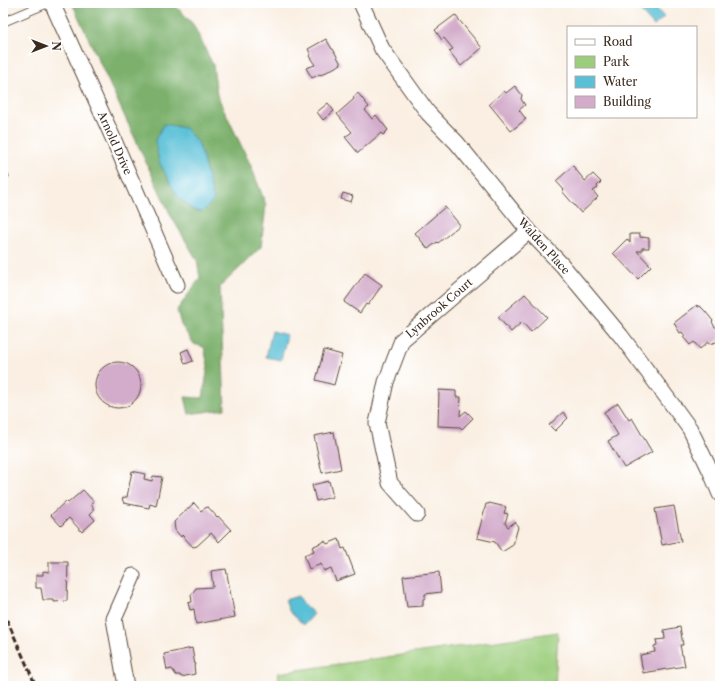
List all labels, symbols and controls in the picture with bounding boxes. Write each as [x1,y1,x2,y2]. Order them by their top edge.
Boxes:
north arrow [26,26,66,66]
legend [567,26,697,118]
text: Road [603,34,633,49]
text: N [49,41,63,51]
text: Park [603,54,630,69]
text: Water [602,74,637,89]
text: Building [603,94,651,109]
street label: Arnold Drive [94,108,135,177]
street label: Walden Place [514,214,573,277]
street label: Lynbrook Court [403,275,475,341]

